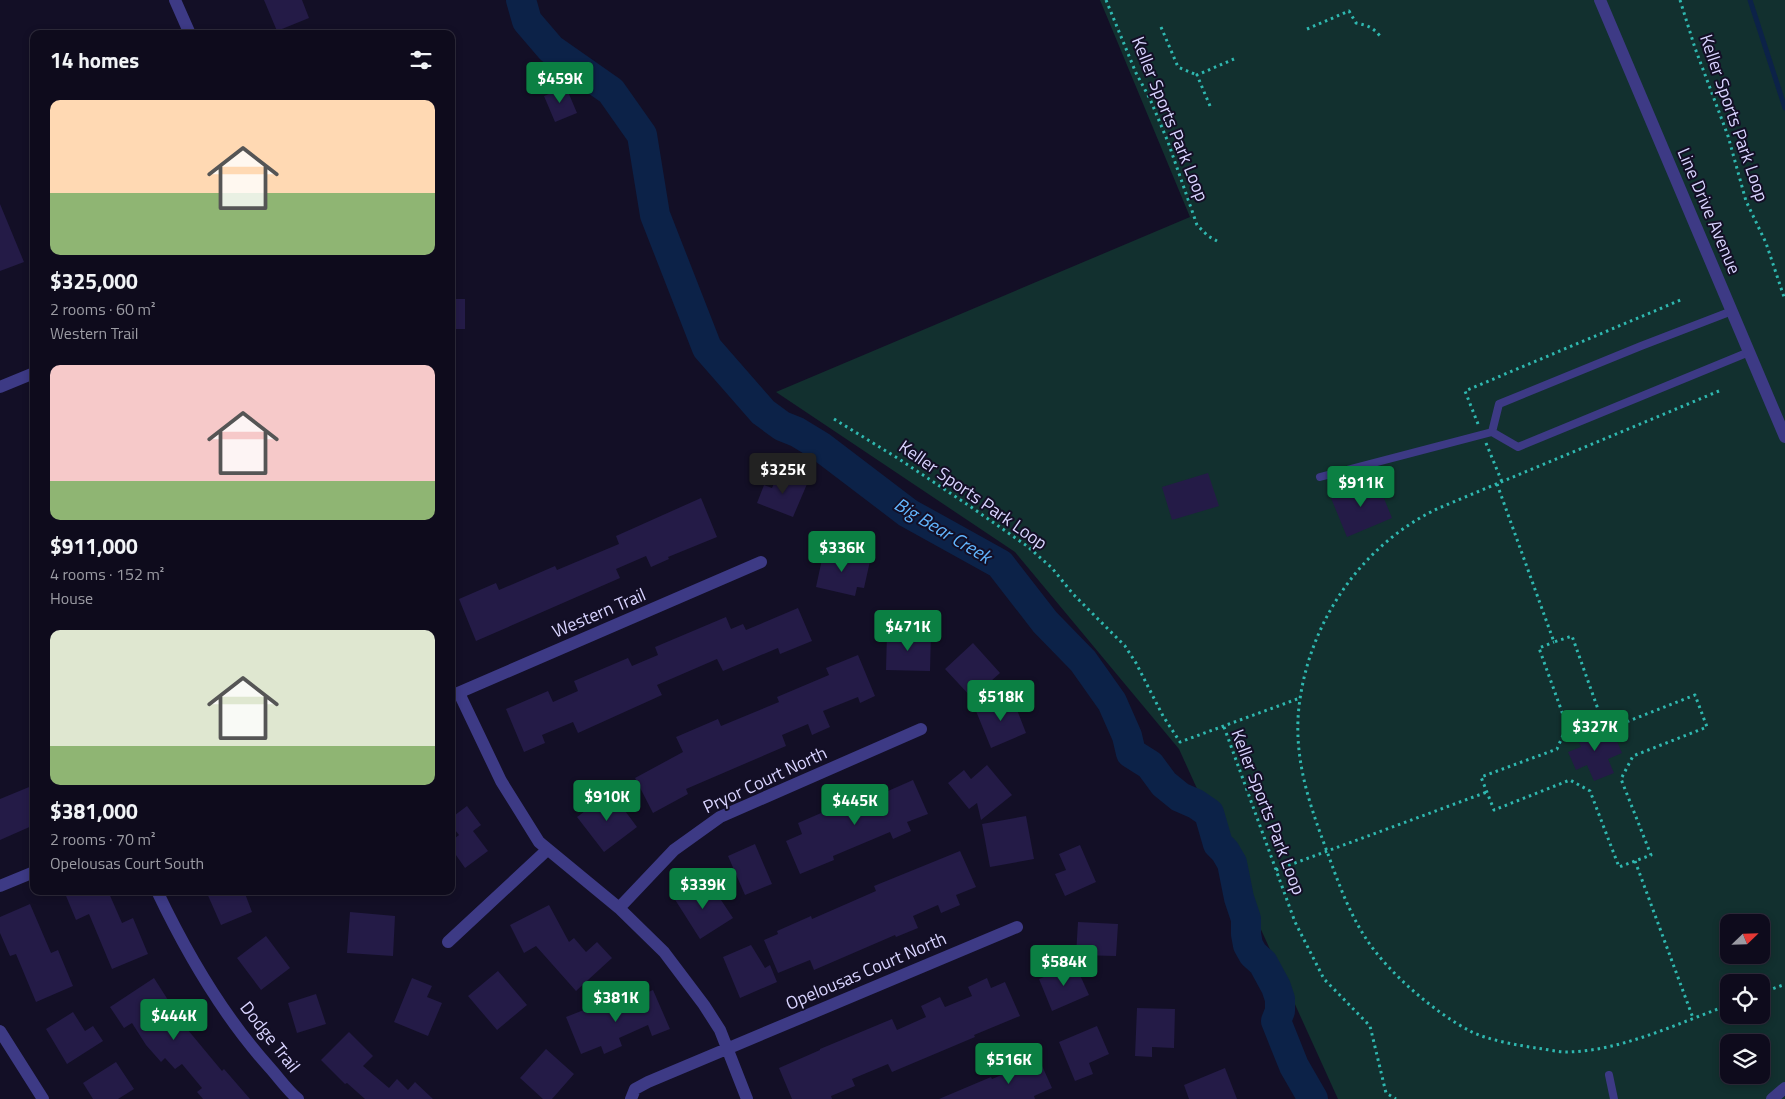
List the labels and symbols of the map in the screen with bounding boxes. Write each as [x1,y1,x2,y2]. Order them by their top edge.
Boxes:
street label: Keller Sports Park Loop [1693,30,1776,205]
street label: Keller Sports Park Loop [1125,32,1216,205]
pin: $459K [525,62,595,104]
street label: Line Drive Avenue [1671,143,1748,278]
street label: Keller Sports Park Loop [894,433,1053,556]
pin: $325K [748,452,818,495]
pin: $911K [1326,466,1396,508]
water label: Big Bear Creek [889,489,1000,571]
pin: $336K [807,530,877,573]
street label: Western Trail [548,581,650,644]
pin: $471K [873,610,943,652]
pin: $518K [966,680,1036,722]
pin: $327K [1560,710,1630,752]
street label: Keller Sports Park Loop [1224,725,1313,899]
street label: Pryor Court North [698,739,831,820]
pin: $910K [572,780,642,822]
pin: $445K [820,784,890,826]
pin: $339K [668,868,738,910]
north arrow [1720,914,1770,964]
street label: Opelousas Court North [781,924,950,1017]
pin: $584K [1029,944,1099,987]
pin: $381K [581,980,651,1023]
street label: Dodge Trail [234,995,307,1078]
pin: $444K [139,998,209,1041]
pin: $516K [974,1042,1044,1085]

